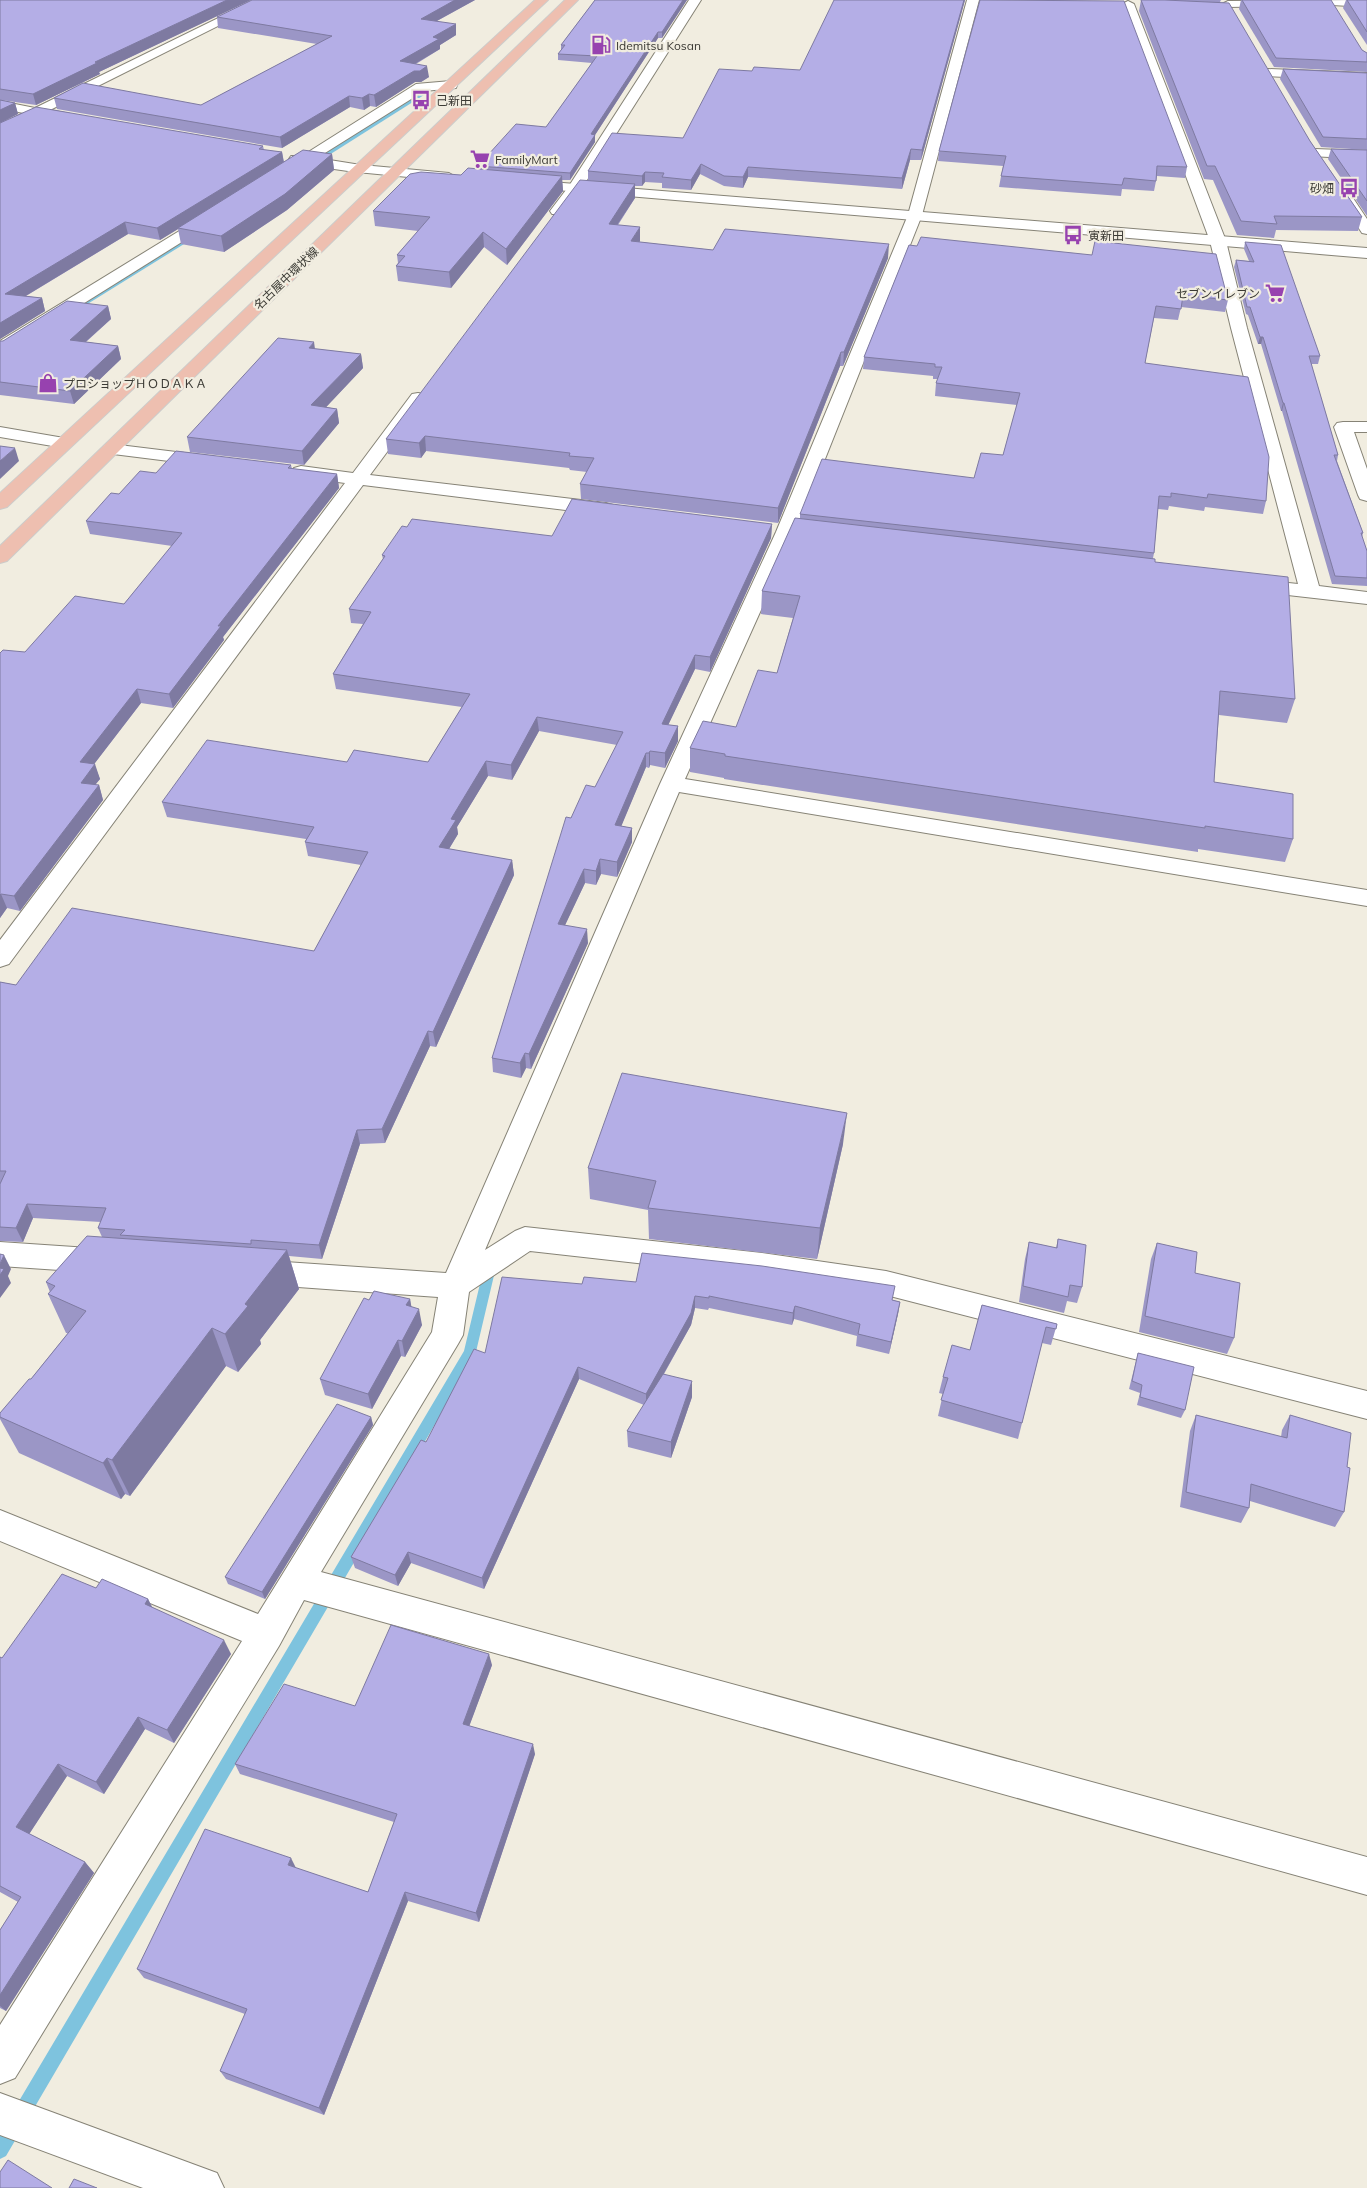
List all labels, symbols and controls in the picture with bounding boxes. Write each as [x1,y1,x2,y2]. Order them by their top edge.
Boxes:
fuel station icon: Idemitsu Kosan [590,34,612,56]
place label: Idemitsu Kosan [616,38,701,53]
bus stop icon: 己新田 [410,89,432,111]
place label: 己新田 [436,93,472,108]
supermarket icon: FamilyMart [469,148,491,170]
place label: FamilyMart [495,152,558,167]
bus stop icon: 砂畑 [1338,177,1360,199]
place label: 砂畑 [1310,181,1334,196]
bus stop icon: 寅新田 [1062,224,1084,246]
place label: 寅新田 [1088,228,1124,243]
street label: 名古屋中環状線 [251,243,321,313]
supermarket icon: セブンイレブン [1264,282,1286,304]
place label: セブンイレブン [1176,286,1260,301]
shop icon: プロショップＨＯＤＡＫＡ [37,372,59,394]
place label: プロショップＨＯＤＡＫＡ [63,376,207,391]

